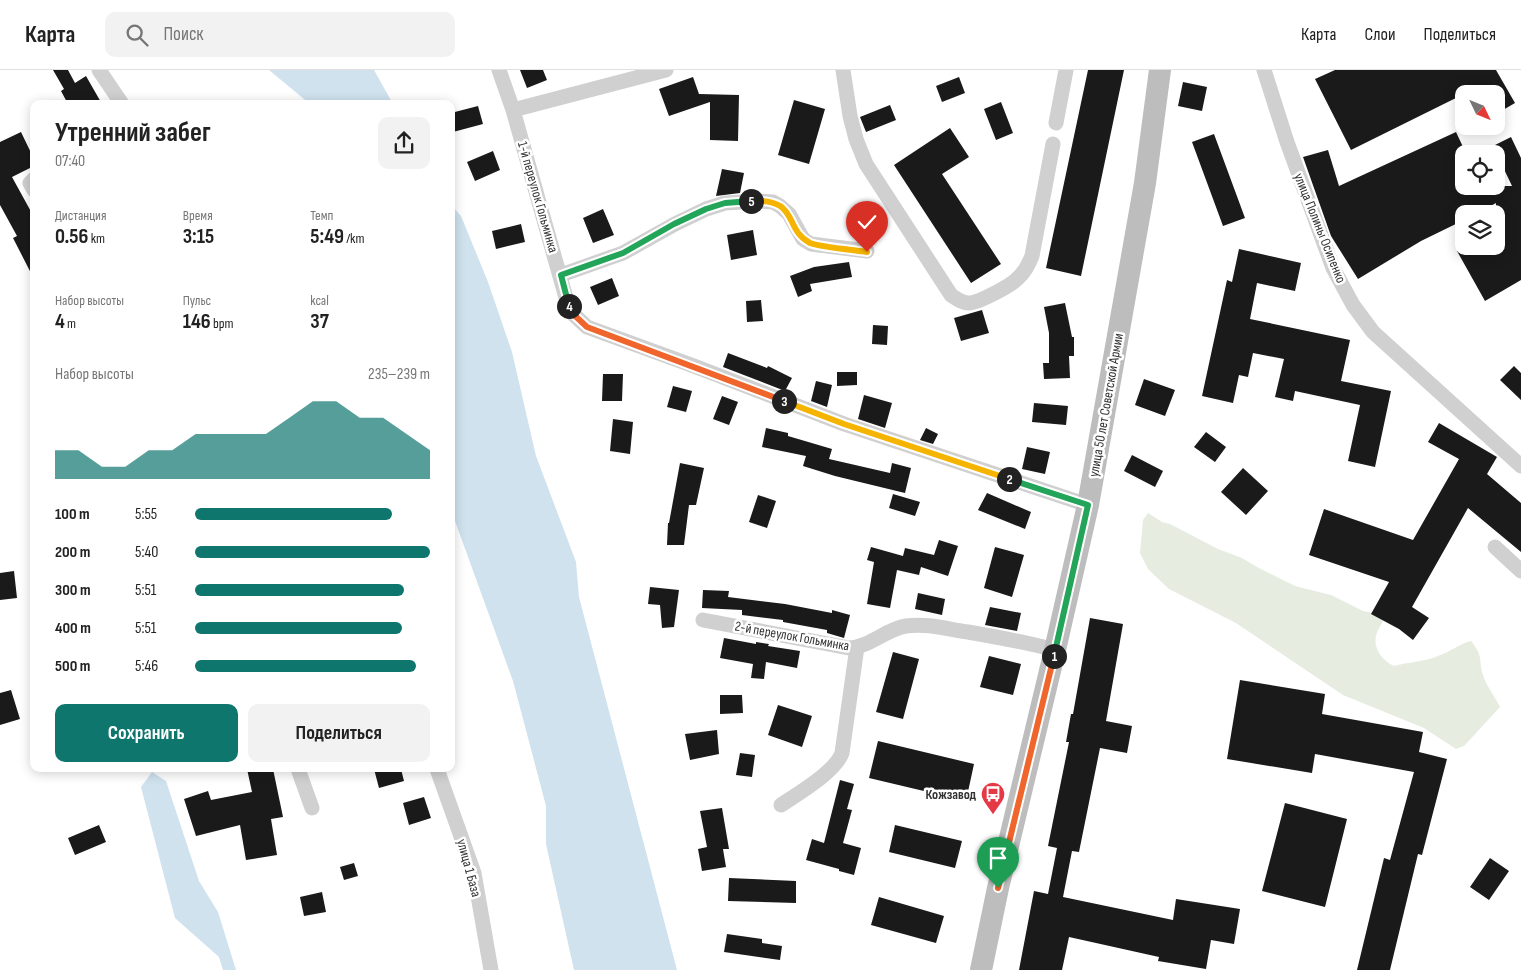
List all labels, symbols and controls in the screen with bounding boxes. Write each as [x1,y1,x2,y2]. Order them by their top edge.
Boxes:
search box [105,12,455,57]
text: Карта [25,20,75,49]
icon: search [123,21,151,49]
text: Поиск [163,23,204,46]
text: Карта [1301,24,1337,45]
text: Слои [1365,24,1396,45]
text: Поделиться [1424,24,1496,45]
north arrow [1455,85,1505,135]
map controls [1455,85,1505,255]
text: Утренний забег [55,116,211,149]
button: share [378,117,430,169]
street label: 1-й переулок Гольминка [514,139,562,255]
button: locate [1455,145,1505,195]
text: 07:40 [55,152,85,171]
street label: улица Полины Осипенко [1290,171,1350,285]
pin: 5 [738,188,764,214]
text: 5 [748,193,755,210]
pin [846,201,888,252]
button: layers [1455,205,1505,255]
text: Дистанция [55,207,106,224]
text: Время [183,207,213,224]
text: Темп [310,207,333,224]
icon: check [853,208,881,236]
text: 0.56 [55,224,88,249]
text: 3:15 [183,224,214,249]
text: 5:49 [310,224,344,249]
text: km [88,230,105,247]
text: /km [344,230,364,247]
text: Набор высоты [55,292,124,309]
text: Пульс [183,292,211,309]
text: kcal [310,292,329,309]
pin: 4 [556,294,582,318]
text: 4 [566,298,573,315]
text: 4 [55,309,65,334]
text: 146 [183,309,211,334]
text: 37 [310,309,329,334]
text: m [65,315,76,332]
text: bpm [211,315,234,332]
street label: улица 50 лет Советской Армии [1085,332,1127,478]
text: Набор высоты [55,365,134,384]
text: 235–239 m [368,365,430,384]
pin: 3 [772,388,796,414]
text: 3 [781,393,788,410]
pin: 2 [996,466,1022,492]
text: 2 [1006,471,1013,488]
text: 100 m [55,505,90,524]
text: 5:55 [135,505,157,524]
text: 200 m [55,543,90,562]
text: 5:40 [135,543,158,562]
text: 300 m [55,581,91,600]
text: 5:51 [135,581,156,600]
street label: 2-й переулок Гольминка [733,618,851,654]
text: 400 m [55,619,91,638]
text: 5:51 [135,619,156,638]
pin: 1 [1042,644,1066,668]
text: 1 [1052,648,1057,665]
text: 500 m [55,657,90,676]
text: 5:46 [135,657,158,676]
button: Сохранить [55,704,238,762]
button: Поделиться [248,704,430,762]
bus stop icon: Кожзавод [980,781,1006,815]
place label: Кожзавод [925,786,976,803]
street label: улица 1 База [453,837,485,899]
pin [977,837,1019,888]
icon: arrive [984,844,1012,872]

